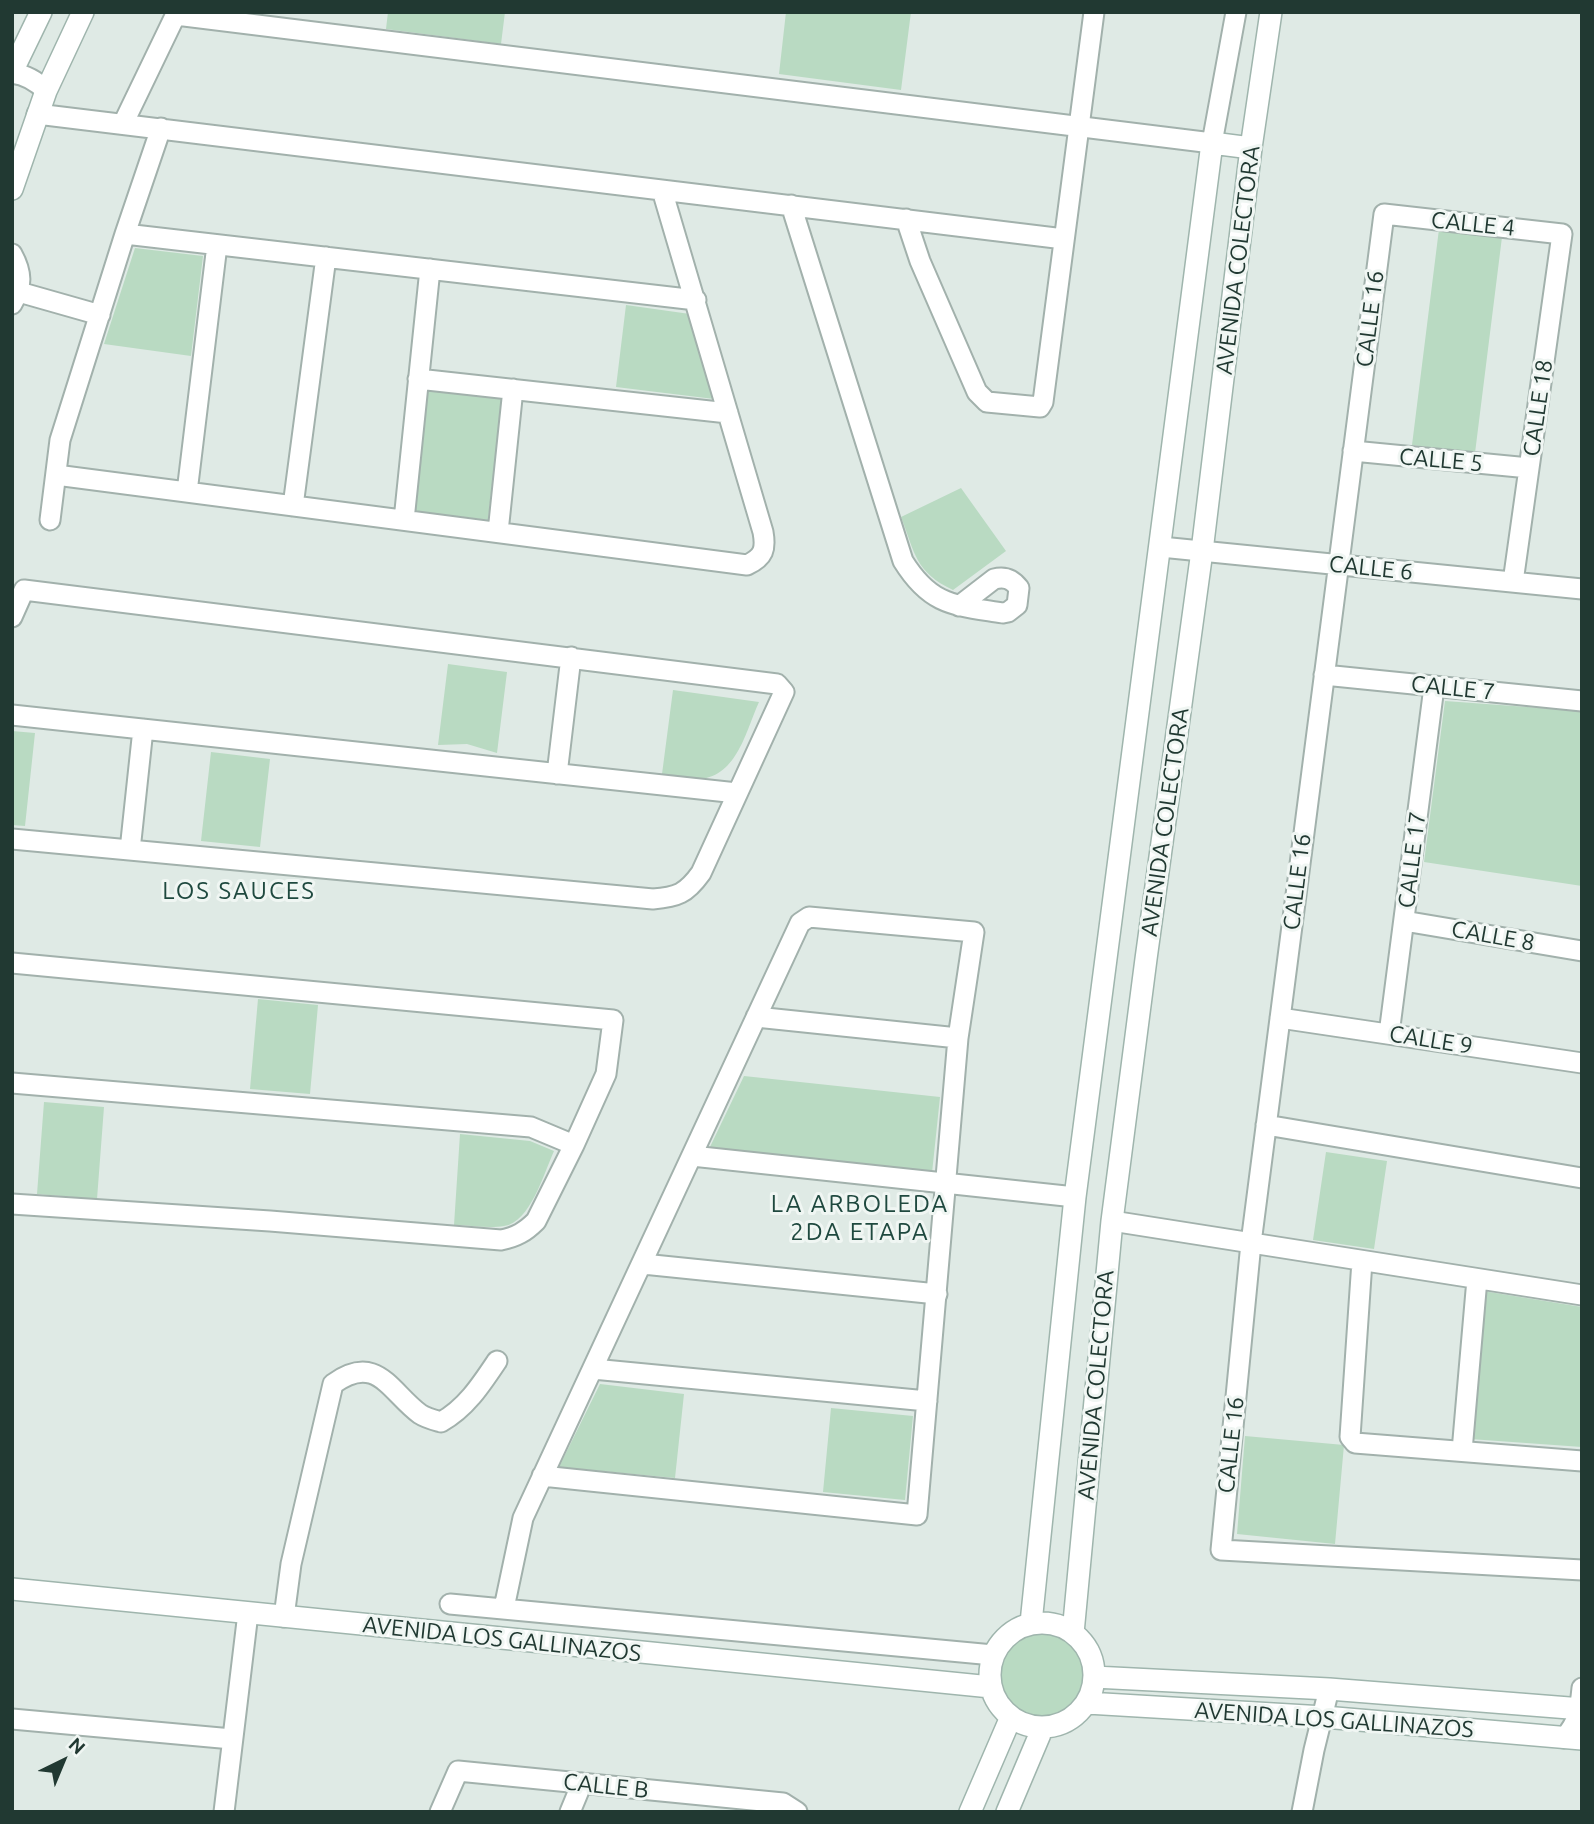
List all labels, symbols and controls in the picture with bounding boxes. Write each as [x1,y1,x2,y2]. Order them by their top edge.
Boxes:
street label: AVENIDA COLECTORA [1210,144,1266,376]
street label: CALLE 4 [1430,206,1516,242]
street label: CALLE 16 [1350,269,1390,369]
street label: CALLE 18 [1518,358,1558,458]
street label: CALLE 5 [1398,443,1484,477]
street label: CALLE 6 [1328,550,1414,586]
street label: CALLE 7 [1410,670,1496,706]
street label: AVENIDA COLECTORA [1135,706,1195,938]
street label: CALLE 17 [1392,810,1432,910]
street label: CALLE 16 [1277,832,1317,932]
district label: LOS SAUCES [164,877,314,905]
street label: CALLE 8 [1449,915,1537,957]
street label: CALLE 9 [1387,1020,1475,1060]
district label: LA ARBOLEDA 2DA ETAPA [772,1190,948,1246]
street label: AVENIDA COLECTORA [1072,1269,1120,1501]
street label: CALLE 16 [1212,1395,1250,1495]
street label: AVENIDA LOS GALLINAZOS [361,1611,643,1667]
street label: AVENIDA LOS GALLINAZOS [1194,1696,1474,1744]
north arrow [28,1726,98,1796]
text: N [65,1733,90,1759]
street label: CALLE B [562,1768,650,1804]

